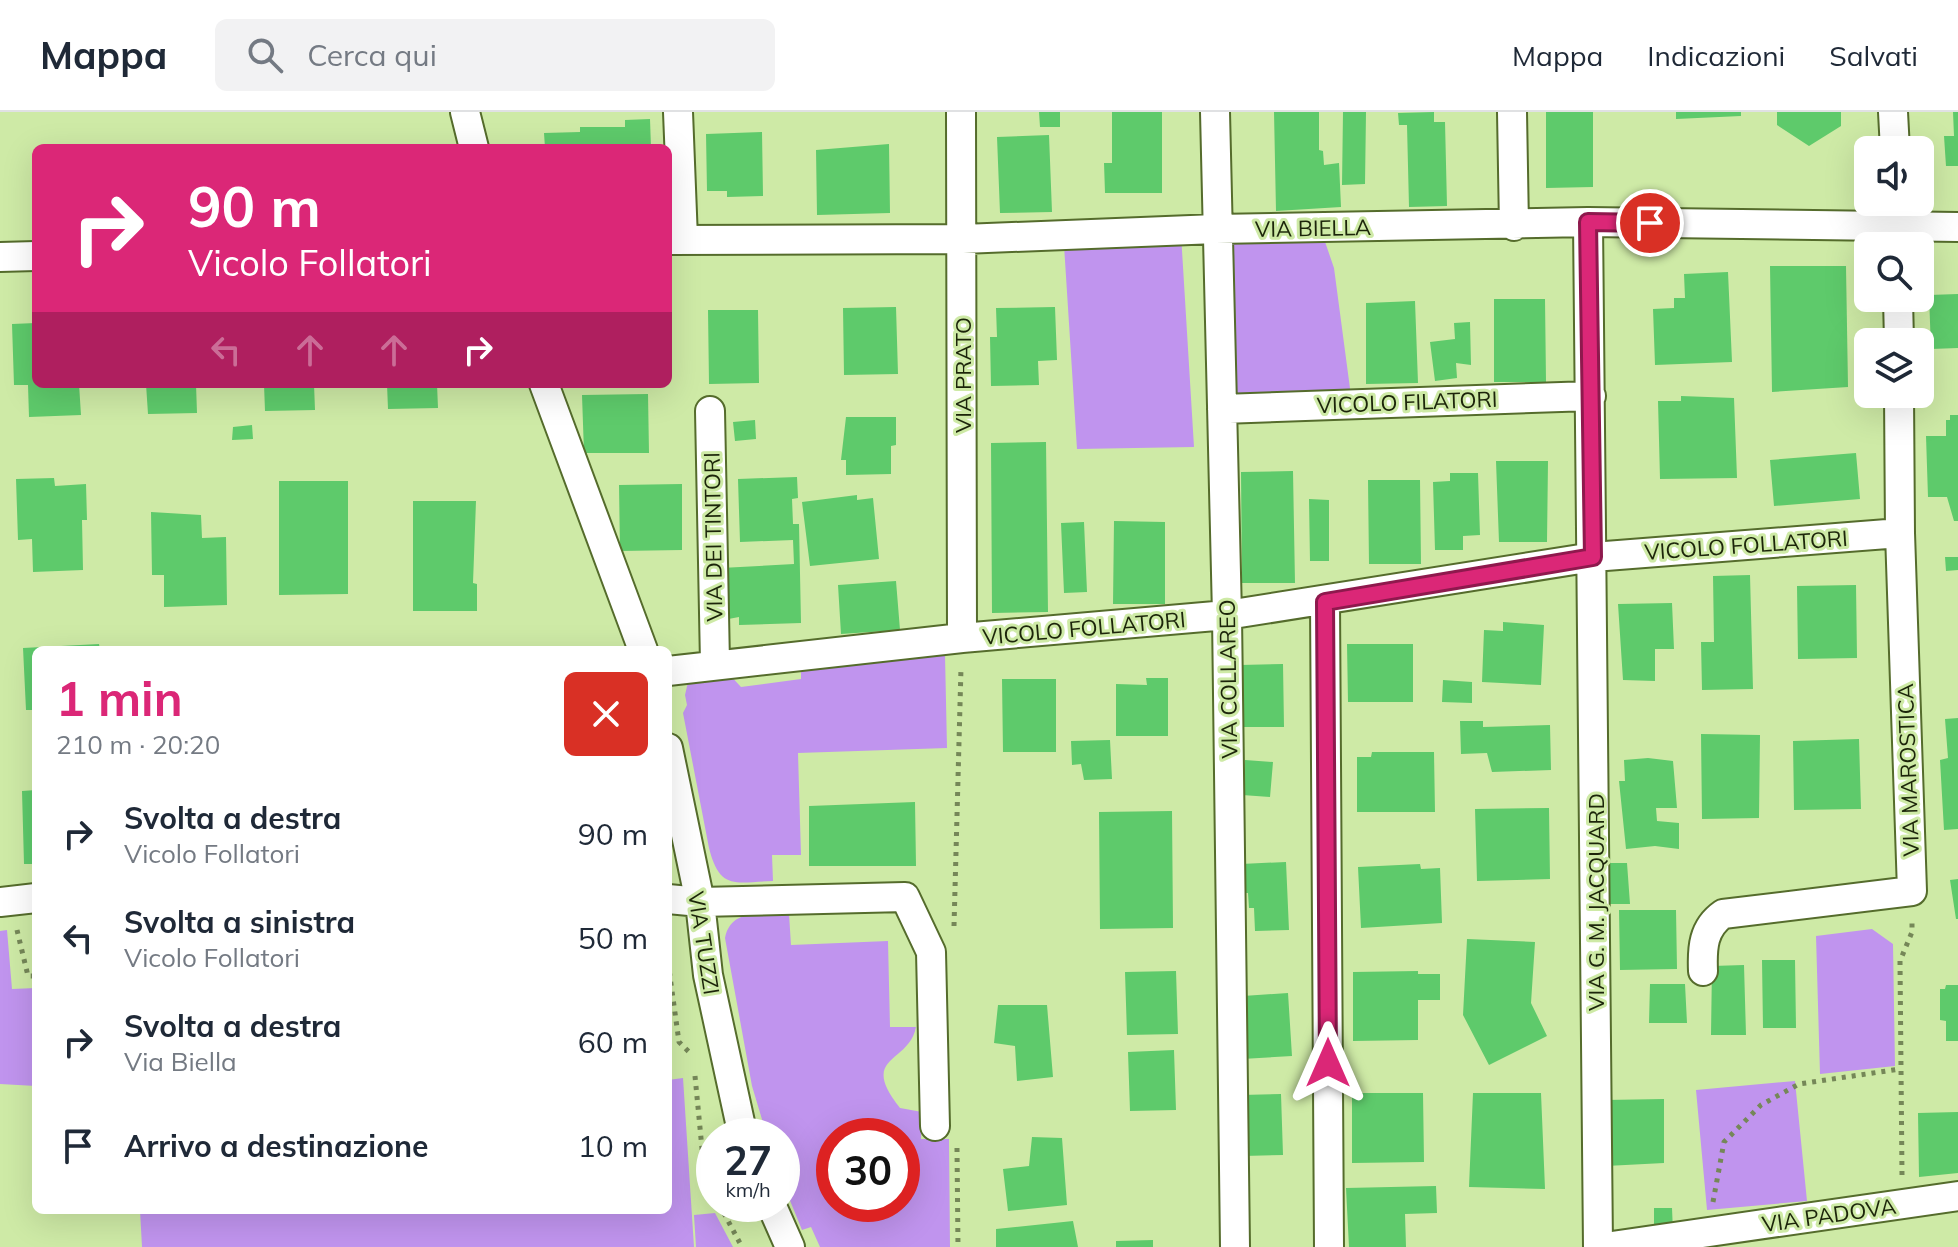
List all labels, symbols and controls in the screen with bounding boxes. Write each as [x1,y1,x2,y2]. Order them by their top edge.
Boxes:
search box [215,19,775,91]
text: Mappa [40,31,167,79]
icon: search [243,33,287,77]
text: Cerca qui [307,36,437,74]
text: Mappa [1512,38,1603,73]
text: Indicazioni [1647,38,1785,73]
text: Salvati [1829,38,1918,73]
map controls [1854,136,1934,408]
button: sound [1854,136,1934,216]
text: 90 m [188,171,321,241]
icon: right [56,176,160,280]
pin [1616,189,1684,257]
icon: arrive [1628,201,1672,245]
street label: VIA BIELLA [1255,213,1371,243]
button: search [1854,232,1934,312]
text: Vicolo Follatori [188,240,432,285]
street label: VIA PRATO [949,317,977,433]
icon: left [204,328,248,372]
icon: ahead [288,328,332,372]
icon: ahead [372,328,416,372]
icon: right [456,328,500,372]
button: layers [1854,328,1934,408]
street label: VICOLO FILATORI [1316,385,1498,419]
street label: VIA DEI TINTORI [698,452,728,622]
street label: VICOLO FOLLATORI [1643,524,1849,566]
street label: VIA COLLAREO [1213,599,1243,759]
street label: VICOLO FOLLATORI [981,605,1187,651]
text: 1 min [56,668,183,728]
button: close [564,672,648,756]
street label: VIA MAROSTICA [1891,683,1925,857]
text: 210 m · 20:20 [56,728,220,761]
street label: VIA G. M. JACQUARD [1582,793,1610,1011]
text: Svolta a destra [124,799,341,837]
icon: right [56,812,100,856]
text: 90 m [578,815,648,853]
text: Vicolo Follatori [124,837,300,870]
street label: VIA TUZZI [682,889,726,997]
text: Svolta a sinistra [124,903,355,941]
icon: left [56,916,100,960]
text: 50 m [578,919,648,957]
text: Vicolo Follatori [124,941,300,974]
text: Svolta a destra [124,1007,341,1045]
icon: right [56,1020,100,1064]
position arrow [1286,1021,1370,1105]
text: 60 m [578,1023,648,1061]
text: Via Biella [124,1045,237,1078]
speed limit sign: 30 [816,1118,920,1222]
icon: arrive [56,1124,100,1168]
text: Arrivo a destinazione [124,1127,428,1165]
text: 10 m [578,1127,648,1165]
text: 27 [724,1135,772,1185]
text: km/h [725,1177,771,1202]
street label: VIA PADOVA [1760,1192,1898,1238]

